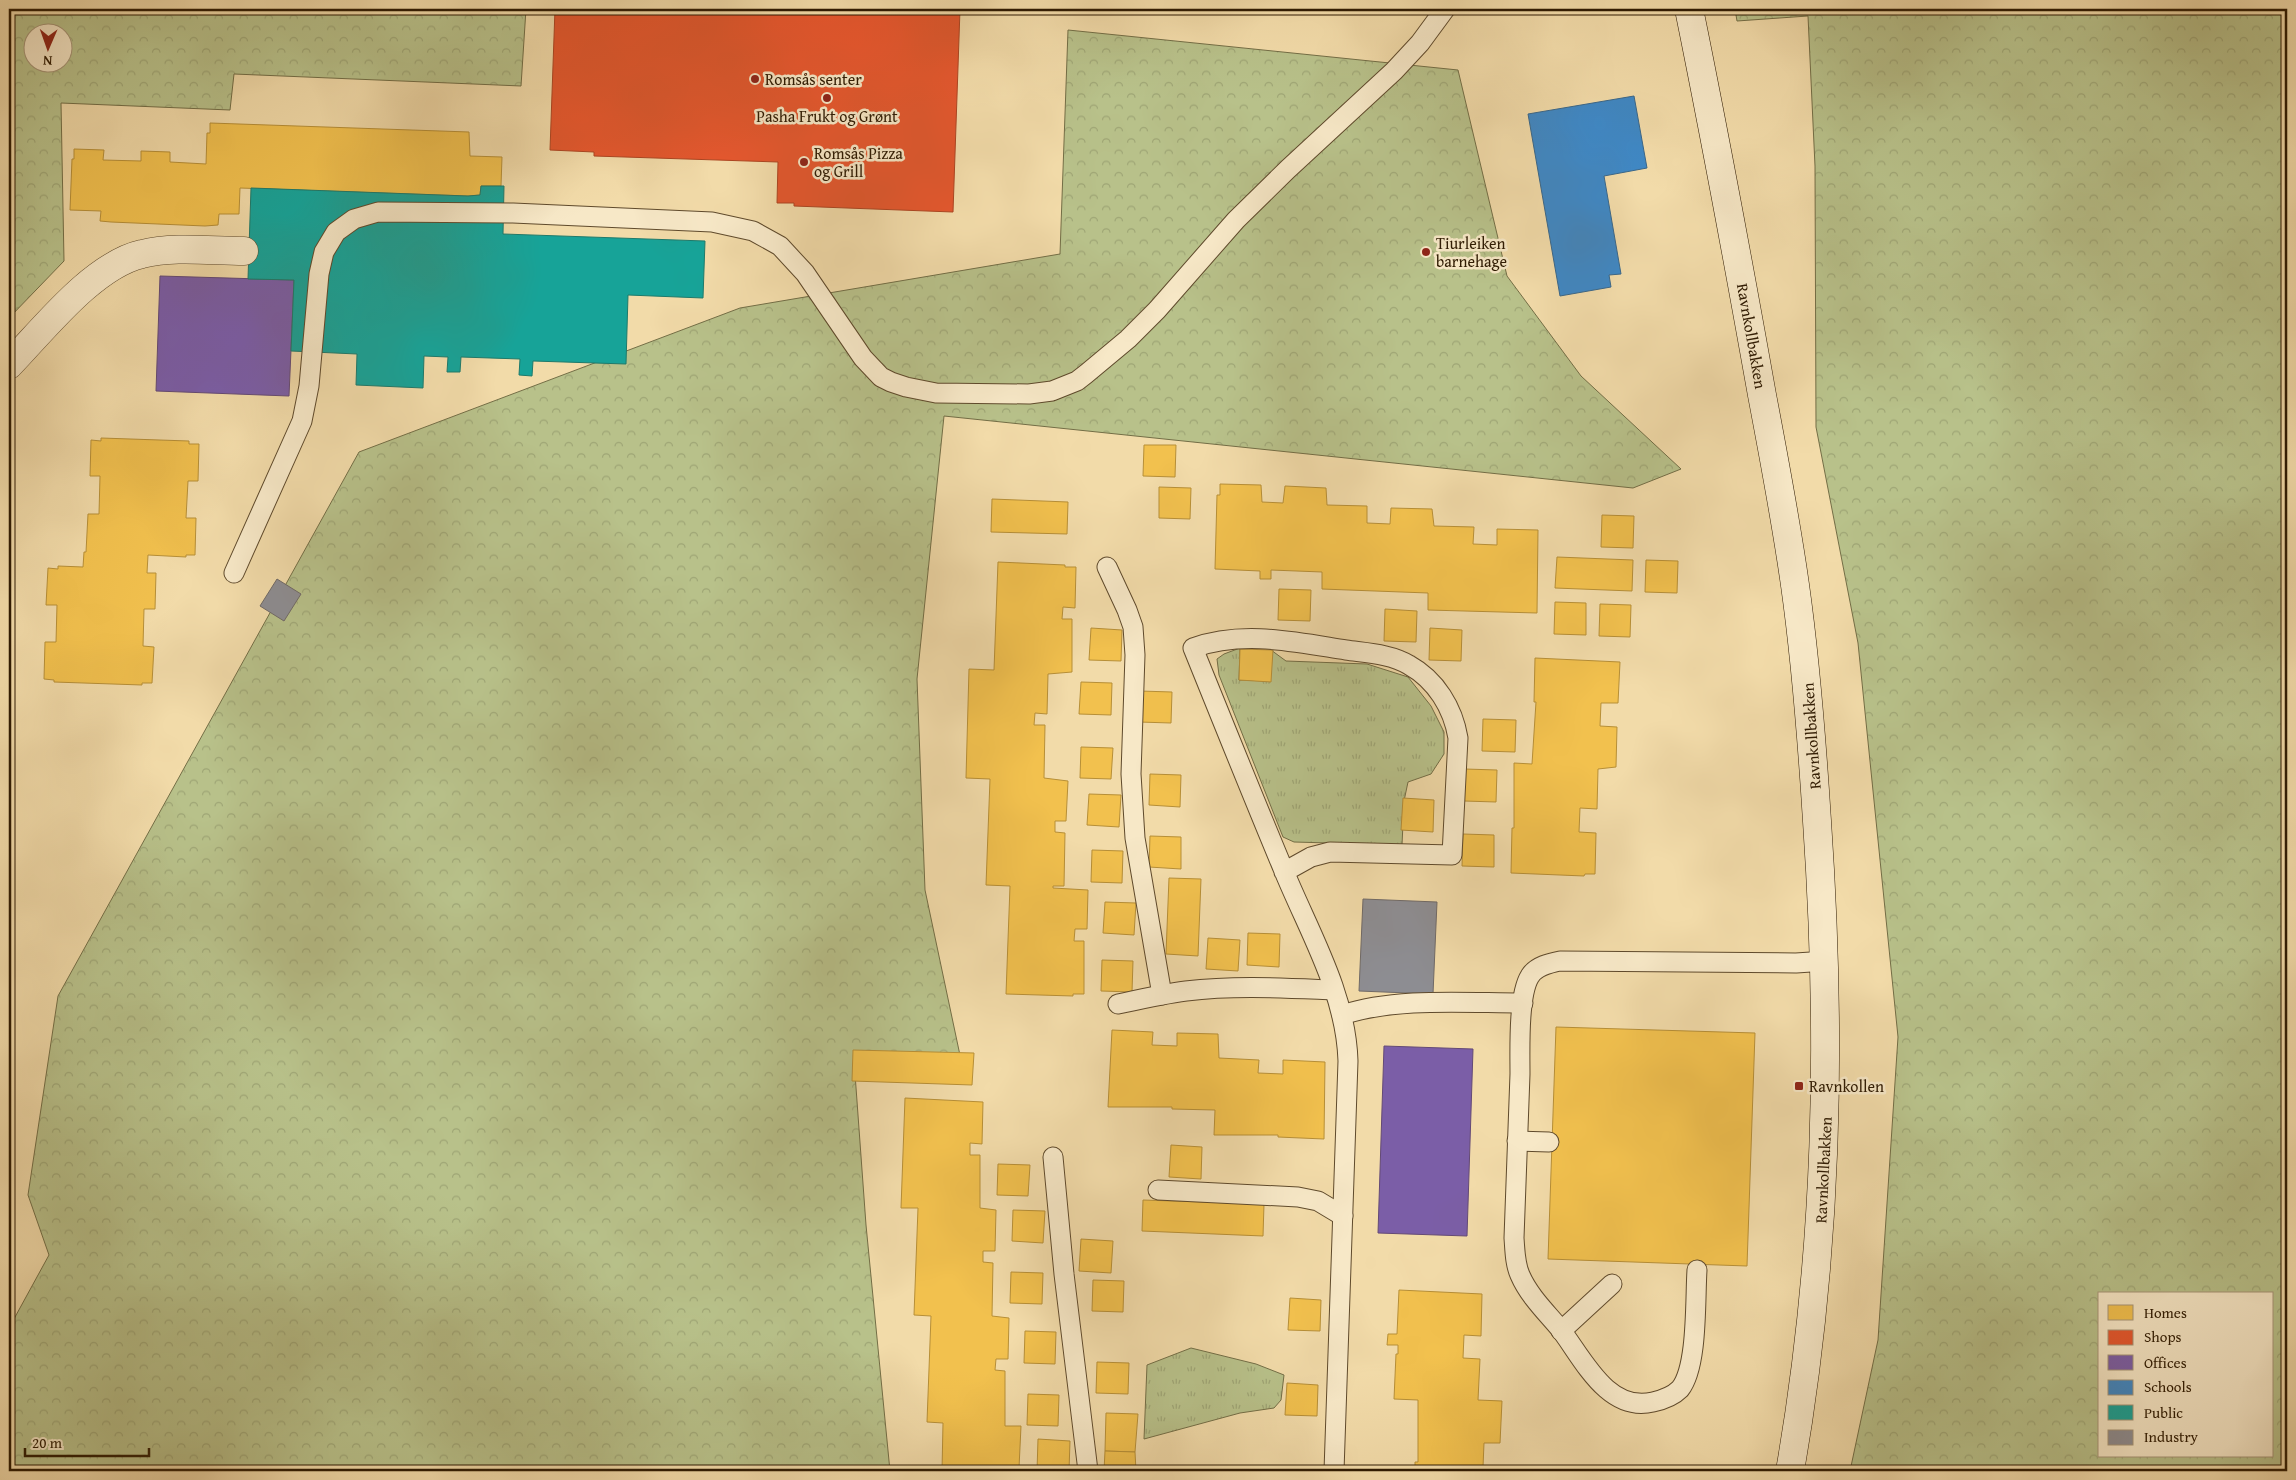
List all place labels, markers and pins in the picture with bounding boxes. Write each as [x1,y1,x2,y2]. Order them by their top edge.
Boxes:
place label: Romsås senter [765,67,862,91]
marker: Romsås senter [749,73,761,85]
marker: Pasha Frukt og Grønt [821,92,833,104]
place label: Pasha Frukt og Grønt [756,104,898,128]
place label: Romsås Pizza og Grill [814,141,903,183]
marker: Romsås Pizza og Grill [798,156,810,168]
place label: Tiurleiken barnehage [1436,231,1507,273]
marker: Tiurleiken barnehage [1420,246,1432,258]
place label: Ravnkollen [1809,1074,1884,1098]
marker: Ravnkollen [1793,1080,1805,1092]

